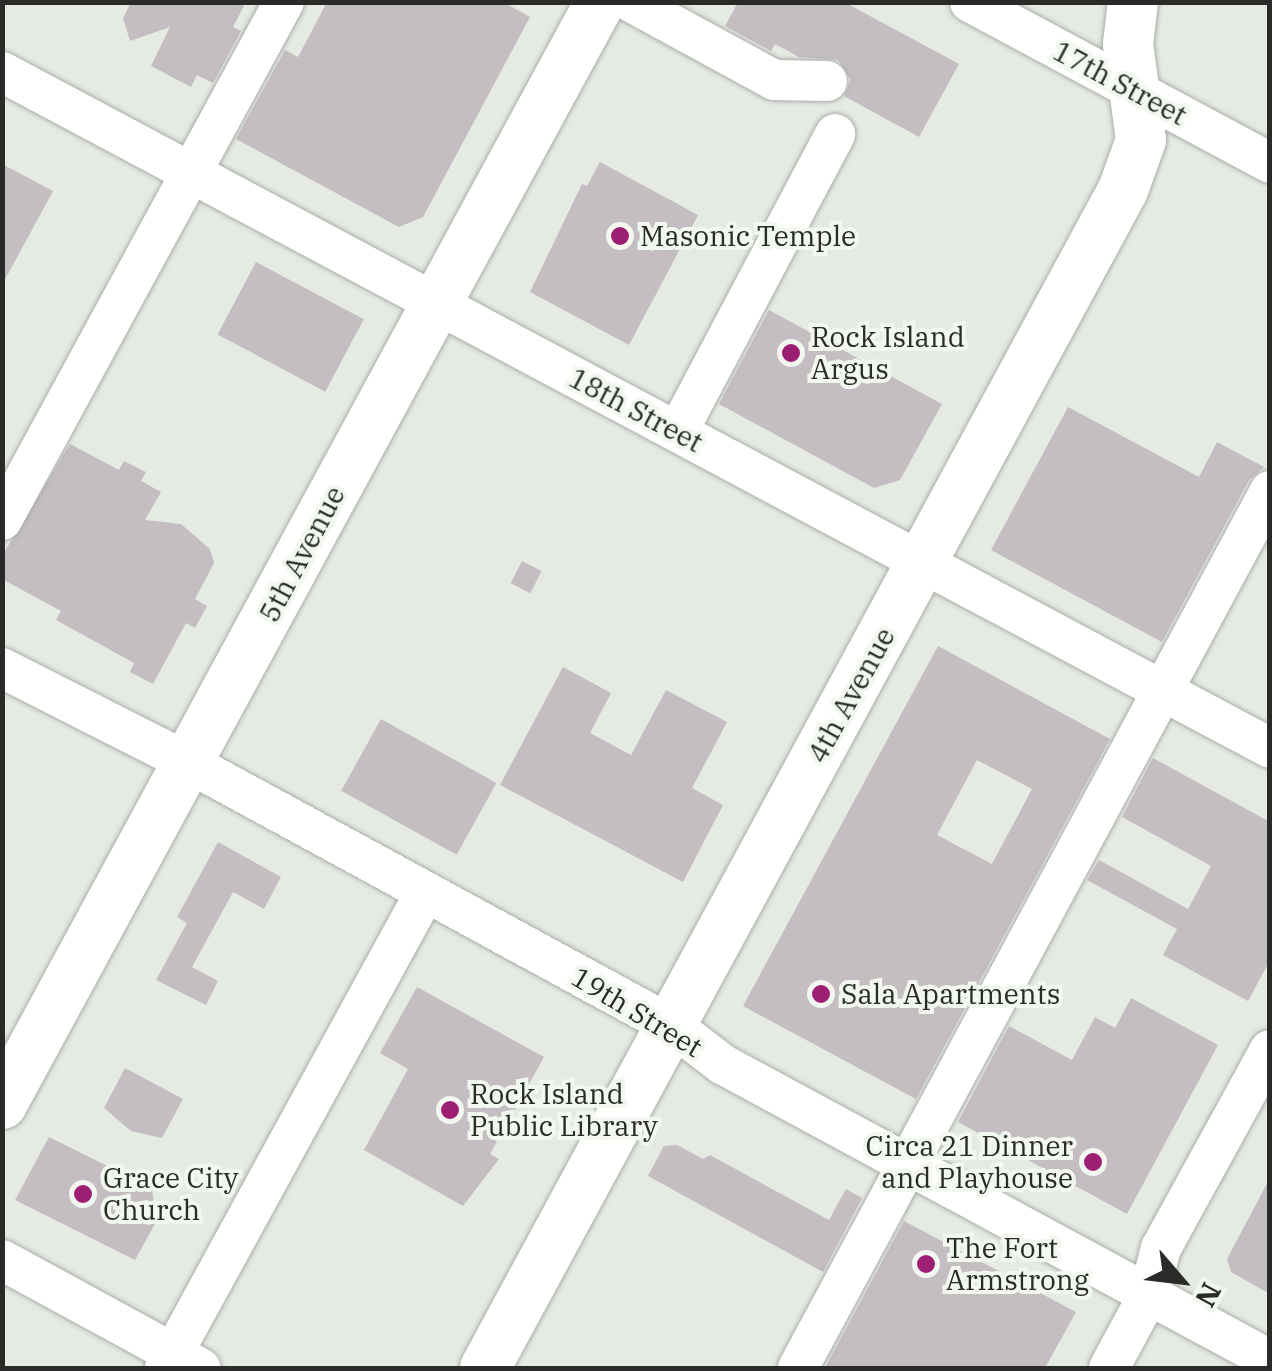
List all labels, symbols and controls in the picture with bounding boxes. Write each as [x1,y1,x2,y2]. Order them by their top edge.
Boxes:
street label: 17th Street [1048,34,1192,132]
place label: Masonic Temple [640,219,856,253]
marker: Masonic Temple [609,225,631,247]
place label: Rock Island Argus [811,320,965,386]
marker: Rock Island Argus [780,342,802,364]
street label: 18th Street [564,361,708,459]
street label: 5th Avenue [252,480,352,628]
street label: 4th Avenue [800,622,902,768]
street label: 19th Street [566,960,708,1064]
place label: Sala Apartments [841,977,1060,1011]
marker: Sala Apartments [810,983,832,1005]
place label: Rock Island Public Library [470,1077,658,1143]
marker: Rock Island Public Library [439,1099,461,1121]
place label: Circa 21 Dinner and Playhouse [866,1129,1073,1195]
marker: Circa 21 Dinner and Playhouse [1082,1151,1104,1173]
place label: Grace City Church [103,1161,238,1227]
marker: Grace City Church [72,1183,94,1205]
place label: The Fort Armstrong [946,1231,1089,1297]
north arrow [1132,1231,1232,1331]
marker: The Fort Armstrong [915,1253,937,1275]
text: N [1187,1277,1230,1314]

